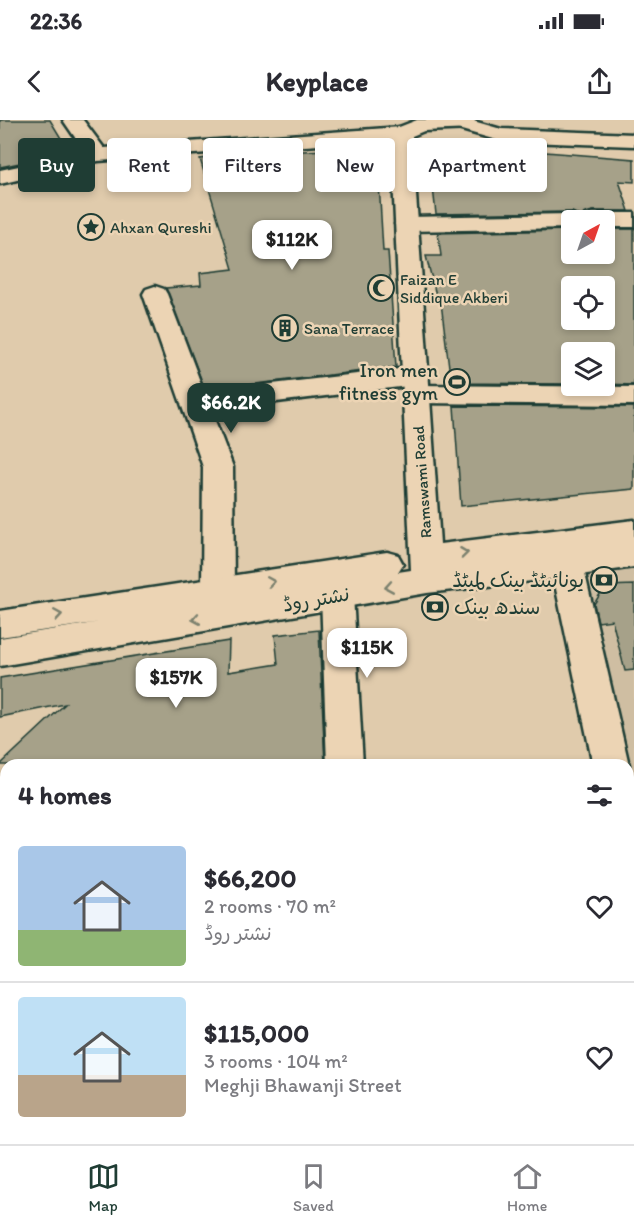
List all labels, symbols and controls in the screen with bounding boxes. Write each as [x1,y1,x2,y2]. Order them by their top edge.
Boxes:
text: 22:36 [30,8,82,35]
icon: back [18,65,51,98]
text: Keyplace [266,65,368,98]
icon: share [583,65,616,98]
chip: Buy [18,138,95,192]
chip: Rent [107,138,191,192]
chip: Filters [203,138,303,192]
chip: New [315,138,395,192]
chip: Apartment [407,138,547,192]
north arrow [561,210,615,264]
map controls [561,210,615,396]
place icon: Ahxan Qureshi [76,212,106,242]
place label: Ahxan Qureshi [110,218,212,237]
pin: $112K [250,220,334,271]
text: $112K [266,227,318,251]
place label: Faizan E Siddique Akberi [400,270,508,307]
mosque icon: Faizan E Siddique Akberi [366,273,396,303]
button: locate [561,276,615,330]
building icon: Sana Terrace [270,313,300,343]
place label: Sana Terrace [304,319,394,338]
button: layers [561,342,615,396]
place label: Iron men fitness gym [339,358,438,405]
sports icon: Iron men fitness gym [442,367,472,397]
pin: $66.2K [182,383,280,434]
text: $66.2K [201,390,261,414]
street label: Ramswami Road [409,425,435,539]
one-way arrow [459,547,469,560]
bank icon: یونائیٹڈ بینک لمیٹڈ [589,565,619,595]
place label: یونائیٹڈ بینک لمیٹڈ [452,568,584,592]
one-way arrow [266,576,276,589]
one-way arrow [384,580,393,592]
street label: نشتر روڈ [281,581,351,617]
bank icon: سندھ بینک [420,592,450,622]
place label: سندھ بینک [454,595,540,619]
one-way arrow [53,610,62,622]
one-way arrow [192,612,202,625]
pin: $115K [325,628,409,679]
text: $115K [341,635,393,659]
pin: $157K [134,658,218,709]
text: $157K [150,665,202,689]
text: 4 homes [18,779,112,811]
icon: filters [583,779,616,812]
text: $66,200 [204,862,297,894]
icon: home [66,870,138,942]
icon: heart [583,890,616,923]
text: 2 rooms · 70 m² [204,894,336,918]
text: نشتر روڈ [204,921,272,945]
text: $115,000 [204,1017,309,1049]
icon: home [66,1021,138,1093]
icon: heart [583,1041,616,1074]
text: 3 rooms · 104 m² [204,1049,348,1073]
text: Meghji Bhawanji Street [204,1073,402,1097]
tab: Map [87,1160,120,1215]
tab: Saved [293,1160,334,1215]
tab: Home [507,1160,547,1215]

